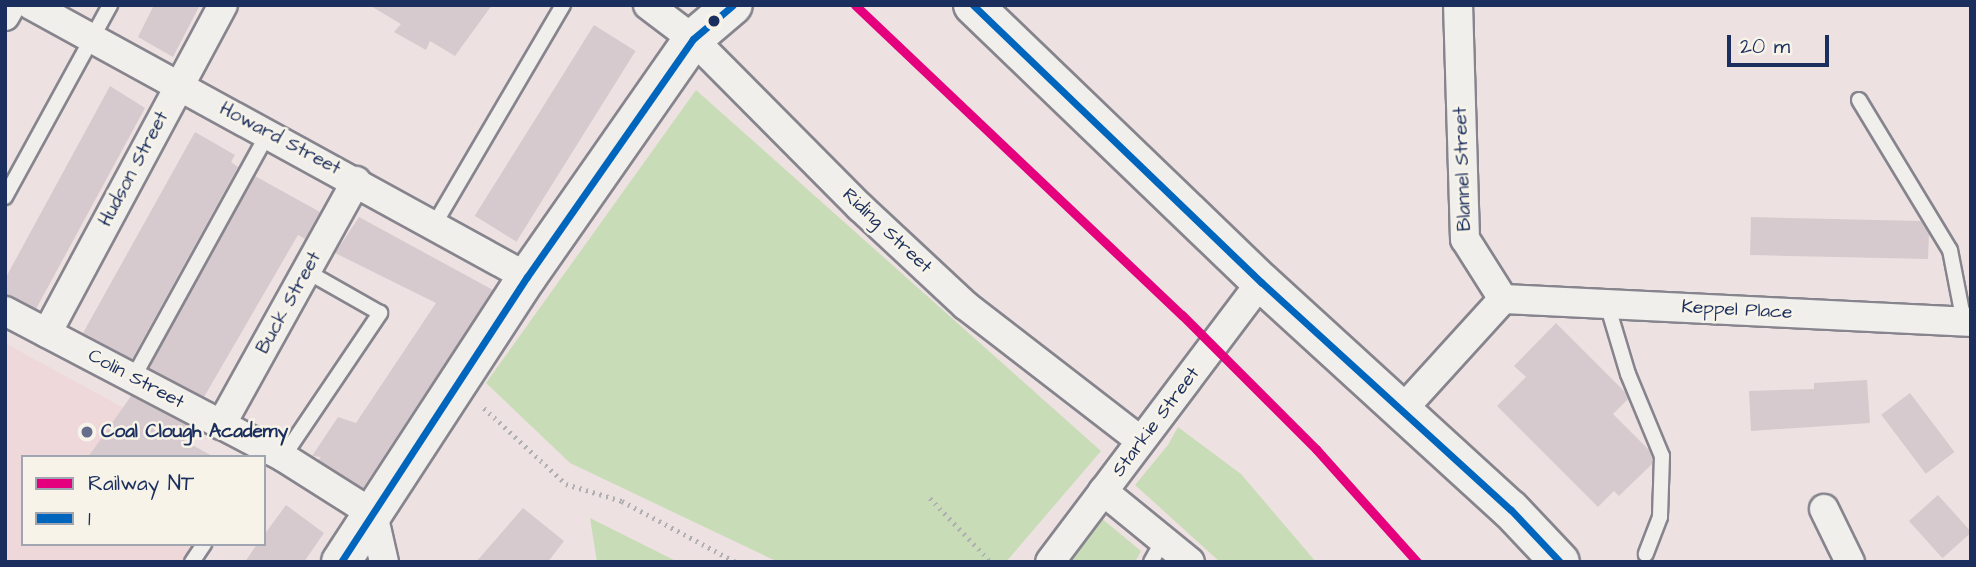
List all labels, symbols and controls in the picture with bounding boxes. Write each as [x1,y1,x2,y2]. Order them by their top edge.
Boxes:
unlabelled marker [707,14,721,28]
scale bar [1731,21,1832,65]
text: 20 m [1740,32,1790,61]
street label: Howard Street [216,98,344,180]
street label: Blannel Street [1449,106,1477,232]
street label: Hudson Street [94,108,174,230]
street label: Riding Street [837,184,937,278]
street label: Buck Street [252,248,326,358]
street label: Keppel Place [1681,296,1793,324]
street label: Colin Street [84,344,188,414]
street label: Starkie Street [1107,363,1205,481]
place label: Coal Clough Academy [101,421,288,443]
marker: Coal Clough Academy [79,424,95,440]
legend [21,455,266,546]
text: Railway NT [88,469,194,498]
text: 1 [88,504,91,533]

